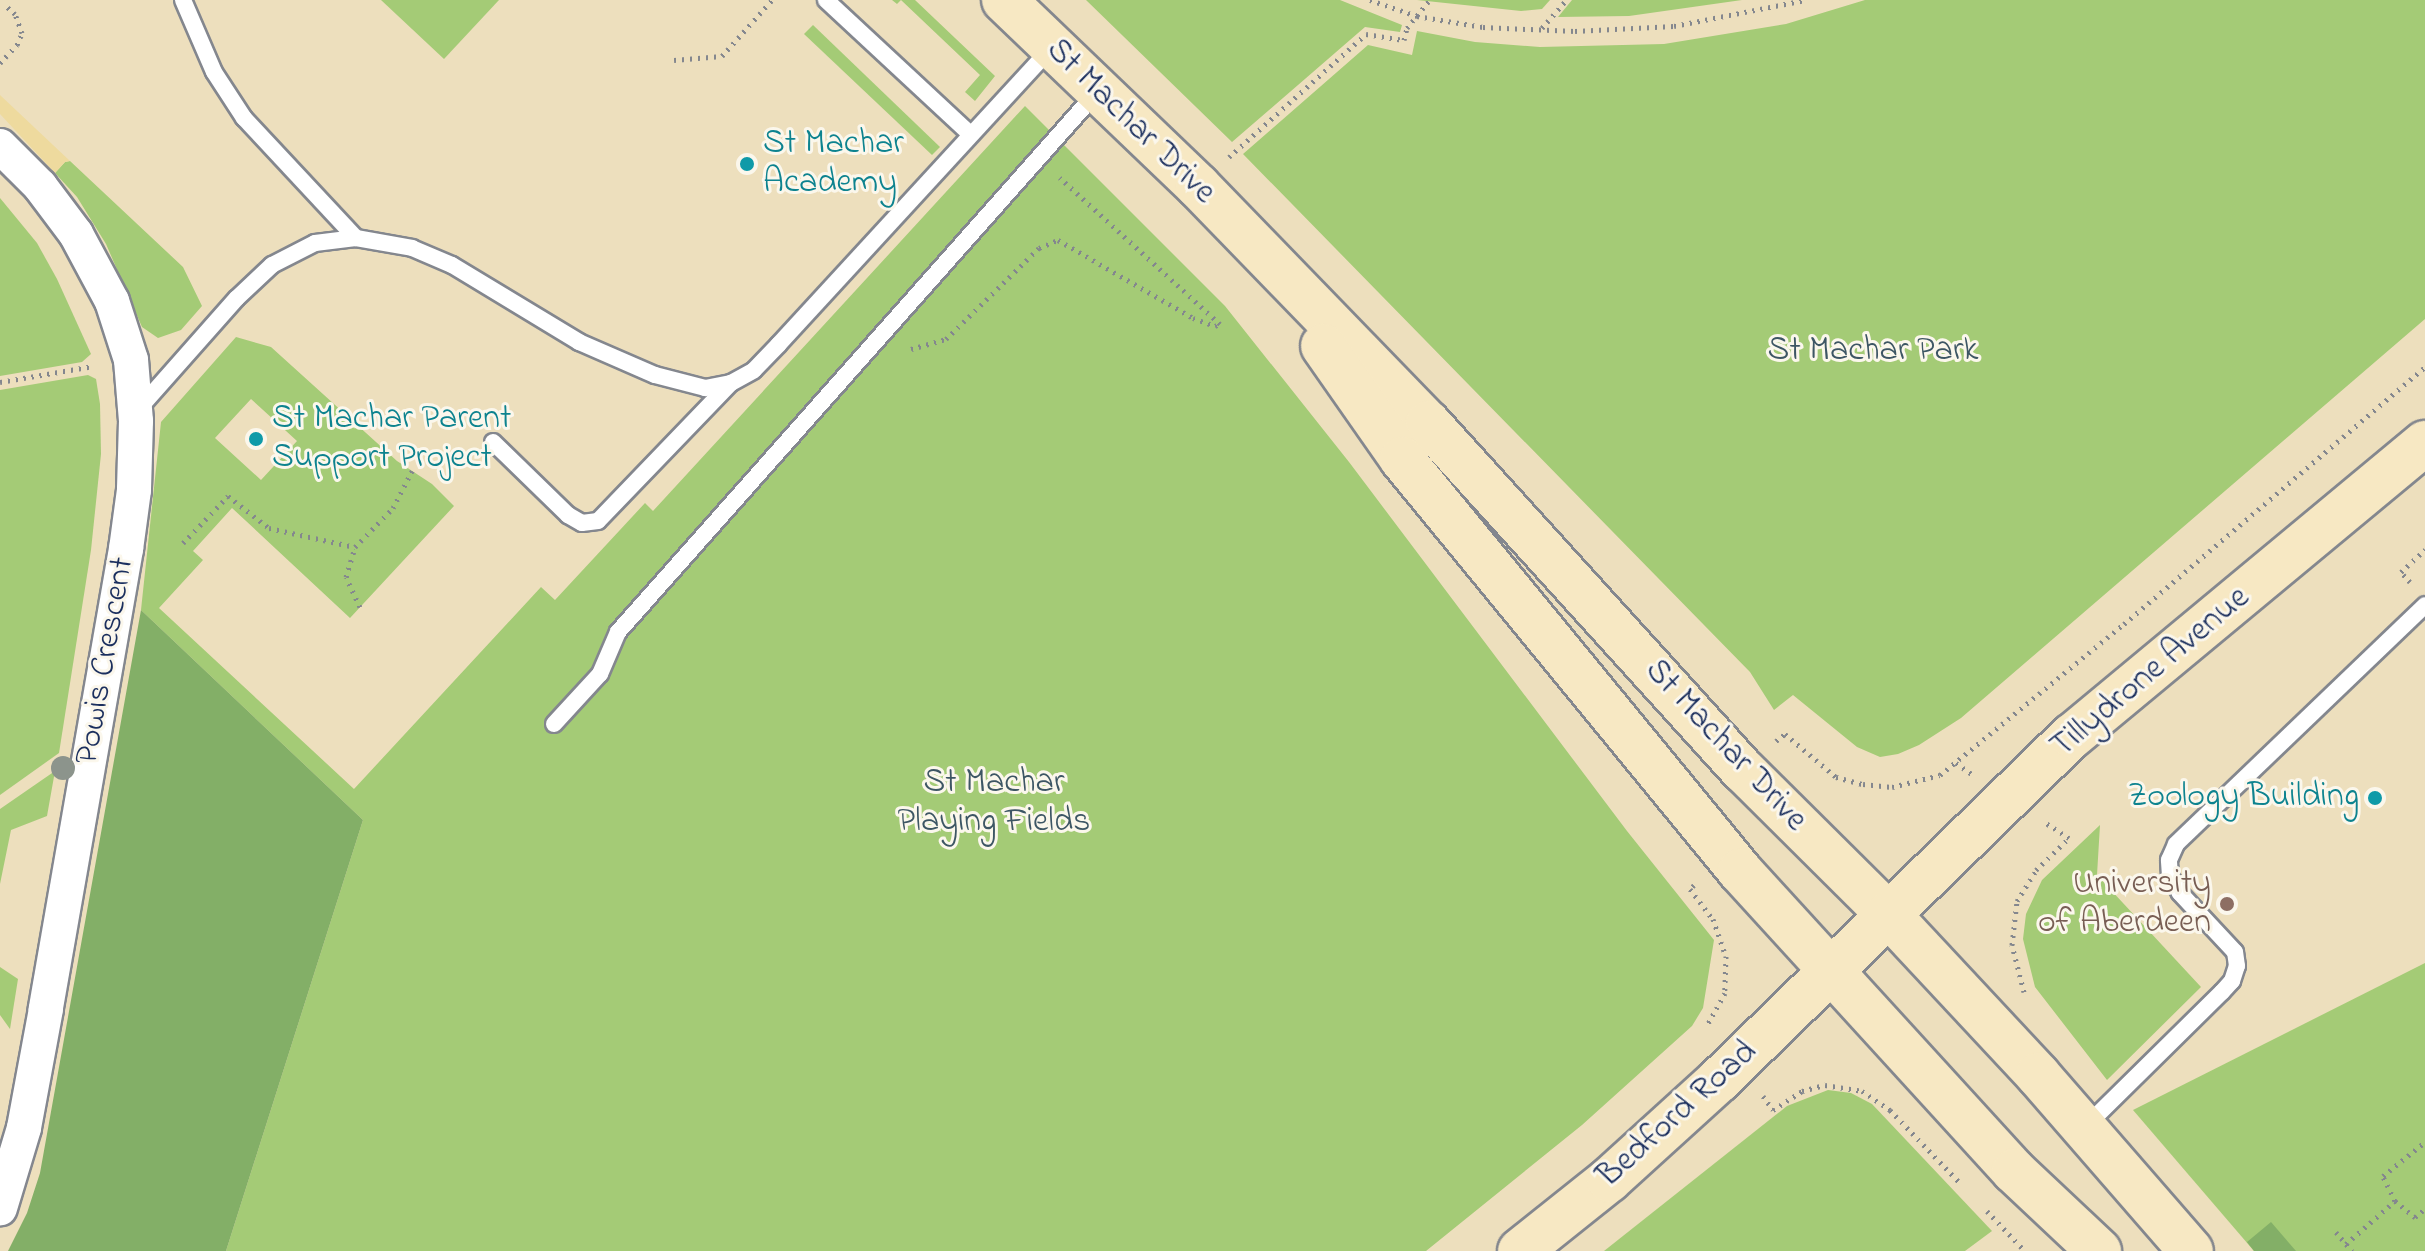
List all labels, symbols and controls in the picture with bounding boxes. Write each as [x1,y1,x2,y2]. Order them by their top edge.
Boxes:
street label: St Machar Drive [1037,31,1223,213]
place label: St Machar Academy [763,124,904,204]
marker: St Machar Academy [738,155,756,173]
park label: St Machar Park [1768,332,1978,372]
place label: St Machar Parent Support Project [272,399,511,478]
marker: St Machar Parent Support Project [247,430,265,448]
street label: Powis Crescent [68,554,144,768]
street label: Tillydrone Avenue [2043,578,2259,768]
street label: St Machar Drive [1635,651,1815,841]
park label: St Machar Playing Fields [898,763,1090,842]
place label: Zoology Building [2128,778,2359,818]
marker: Zoology Building [2366,789,2384,807]
place label: University of Aberdeen [2038,864,2211,944]
marker: University of Aberdeen [2218,895,2236,913]
street label: Bedford Road [1590,1033,1766,1197]

